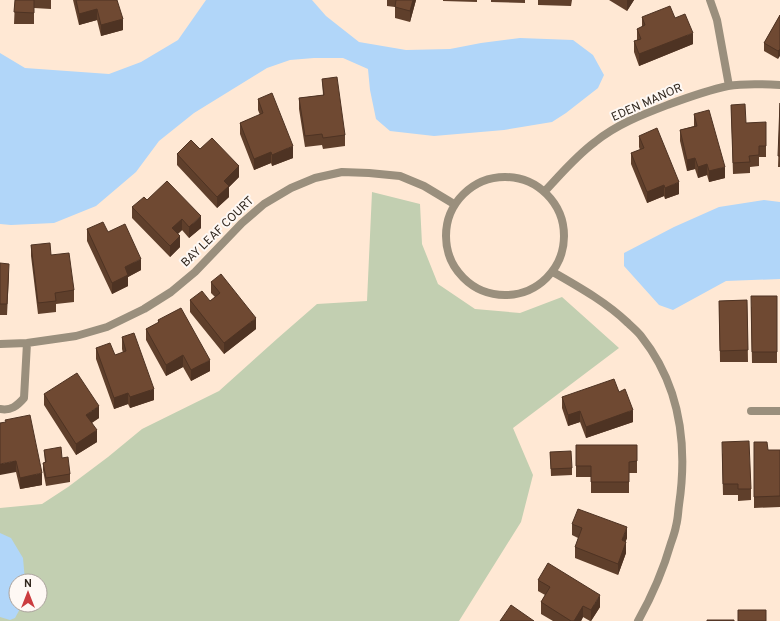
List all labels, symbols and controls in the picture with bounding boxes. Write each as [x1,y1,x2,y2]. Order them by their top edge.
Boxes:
street label: EDEN MANOR [609,80,685,126]
street label: BAY LEAF COURT [178,193,258,271]
north arrow [8,573,48,613]
text: N [24,577,32,591]

